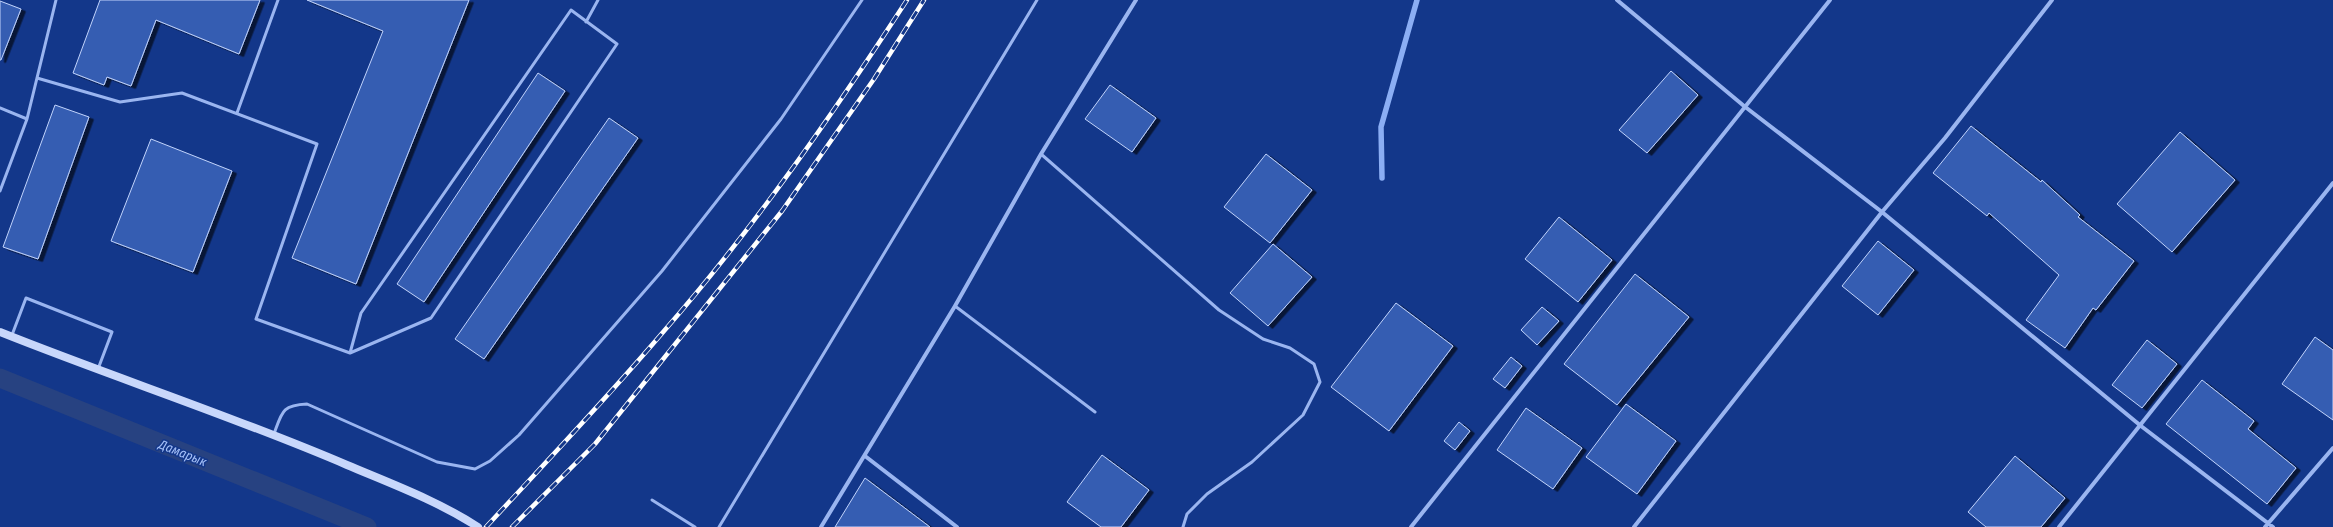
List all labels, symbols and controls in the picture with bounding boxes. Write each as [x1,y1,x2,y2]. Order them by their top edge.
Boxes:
water label: Дамарык [156,436,210,470]

